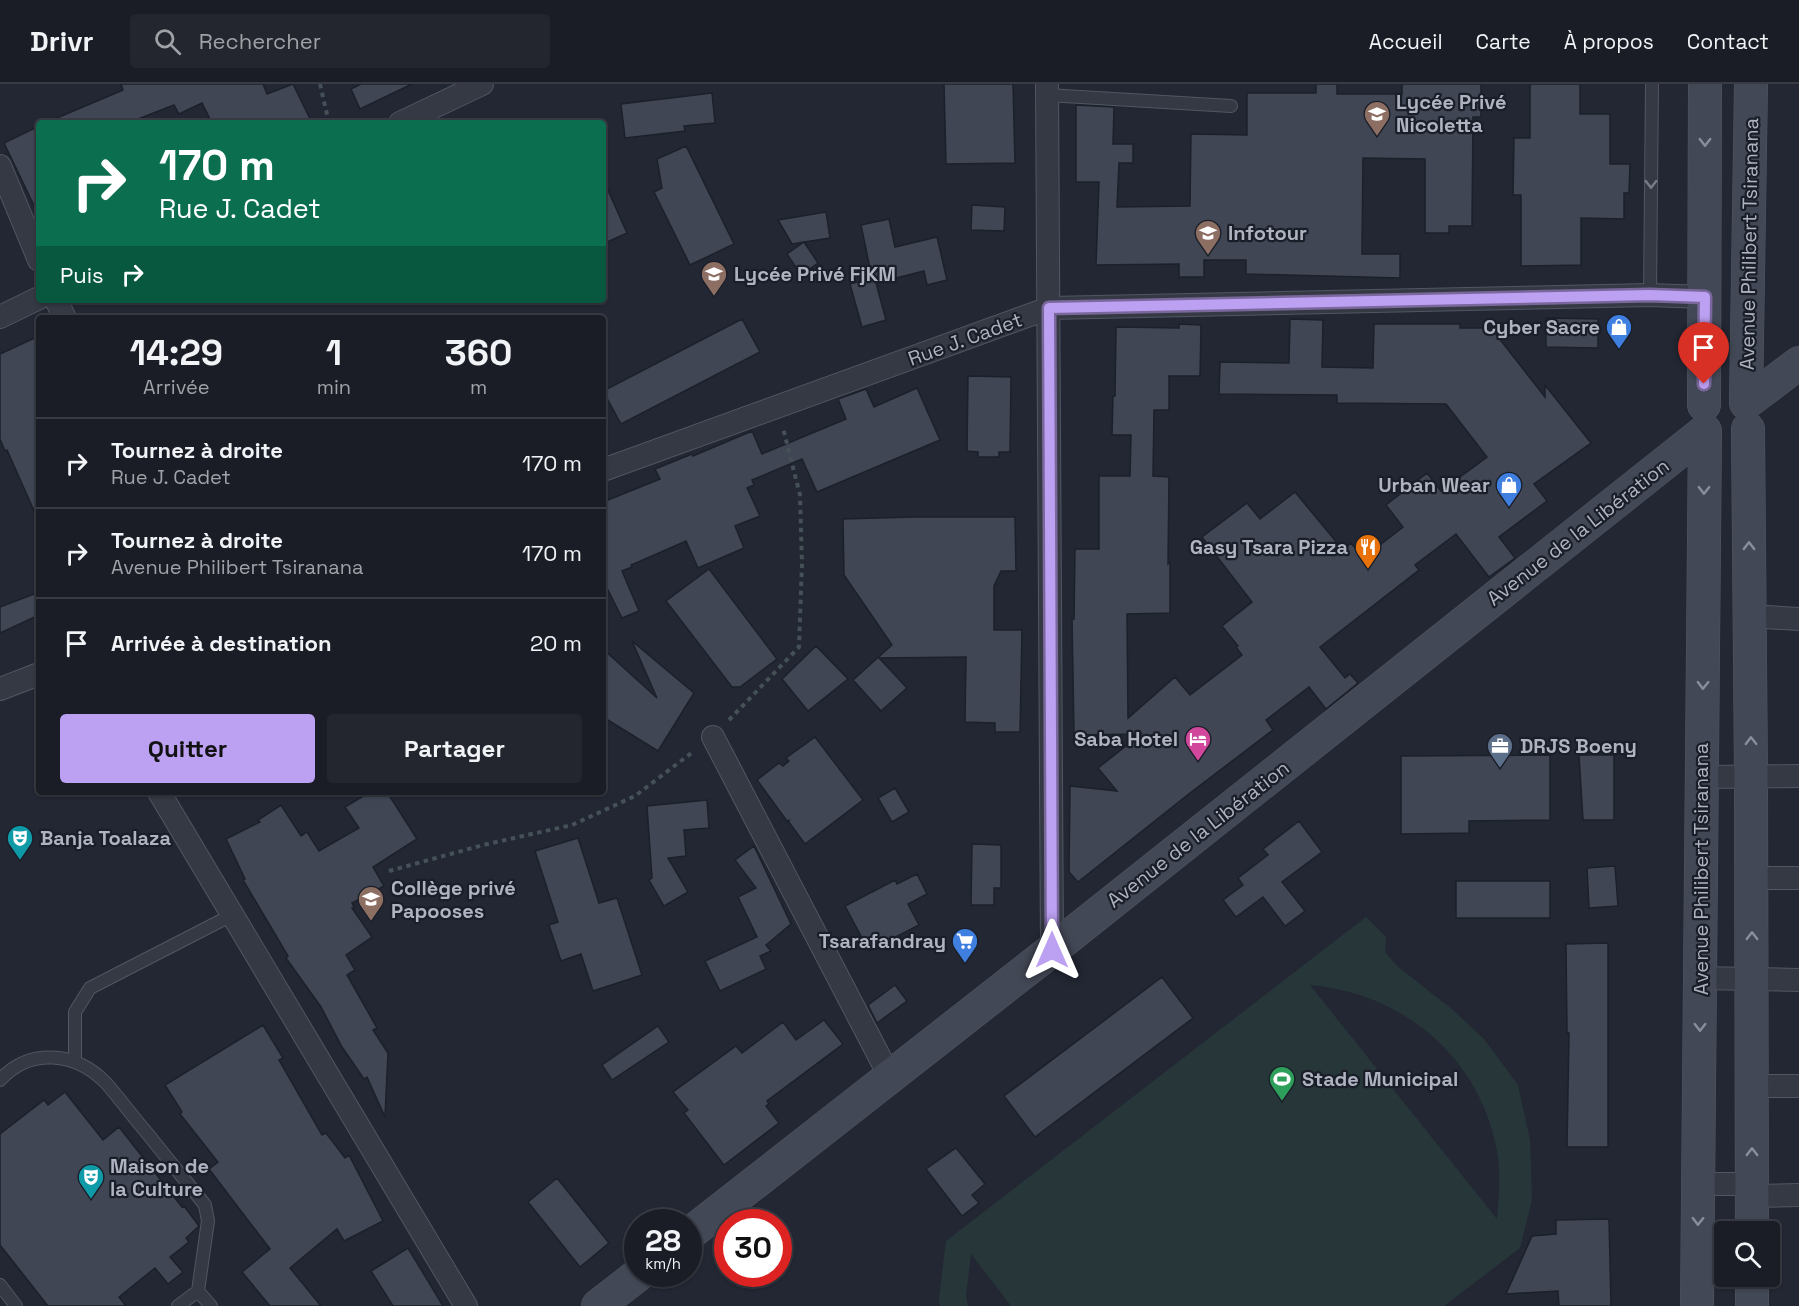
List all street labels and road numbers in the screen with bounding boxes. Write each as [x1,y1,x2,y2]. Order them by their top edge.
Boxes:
street label: Avenue Philibert Tsiranana [1734,118,1764,370]
street label: Rue J. Cadet [904,306,1026,372]
street label: Avenue de la Libération [1482,453,1674,611]
street label: Avenue Philibert Tsiranana [1688,743,1714,995]
street label: Avenue de la Libération [1102,755,1294,913]

